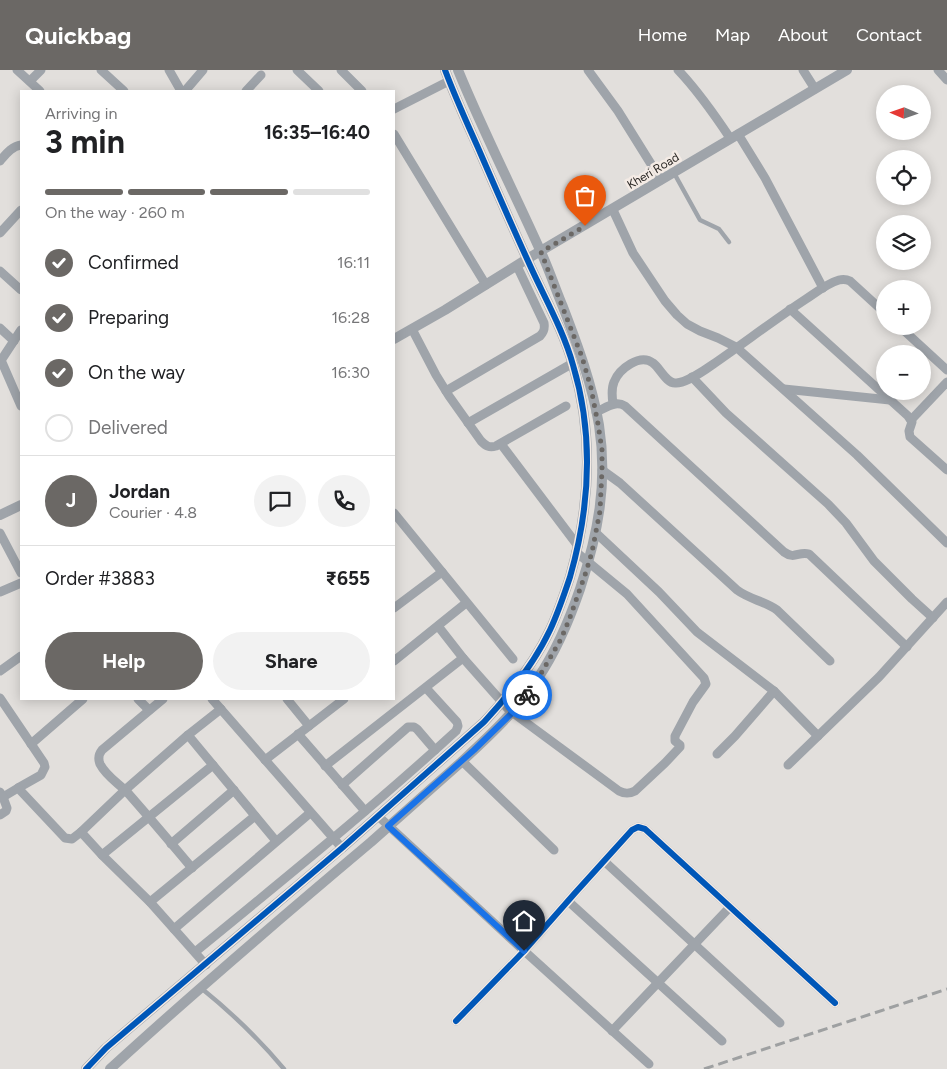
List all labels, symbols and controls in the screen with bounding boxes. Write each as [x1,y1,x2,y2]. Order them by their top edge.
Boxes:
text: Quickbag [25,21,131,50]
text: Home [638,24,687,46]
text: Map [715,24,750,46]
text: About [778,24,828,46]
text: Contact [856,24,922,46]
north arrow [876,85,931,140]
map controls [876,85,931,400]
text: Arriving in [45,104,117,123]
text: 16:35–16:40 [264,121,370,144]
text: 3 min [45,123,125,161]
street label: Kheri Road [625,150,681,192]
button: locate [876,150,931,205]
pin [564,175,606,226]
icon: bag [571,182,599,210]
text: On the way · 260 m [45,203,185,222]
button: layers [876,215,931,270]
icon: check [45,249,73,277]
text: Confirmed [88,251,179,274]
text: 16:11 [337,253,370,272]
button: + [876,280,931,335]
icon: check [45,304,73,332]
text: Preparing [88,306,169,329]
text: 16:28 [332,308,370,327]
button: − [876,345,931,400]
icon: check [45,359,73,387]
text: On the way [88,361,185,384]
text: 16:30 [331,363,370,382]
text: Delivered [88,416,168,439]
button: chat [254,475,306,527]
button: phone [318,475,370,527]
text: Jordan [109,480,170,503]
text: J [66,489,76,512]
text: Courier · 4.8 [109,503,197,522]
text: Order #3883 [45,567,155,590]
text: ₹655 [326,567,370,590]
button: Help [45,632,203,690]
button: Share [213,632,370,690]
courier [502,670,552,720]
icon: bike [513,681,541,709]
pin [503,900,545,951]
icon: home [510,907,538,935]

